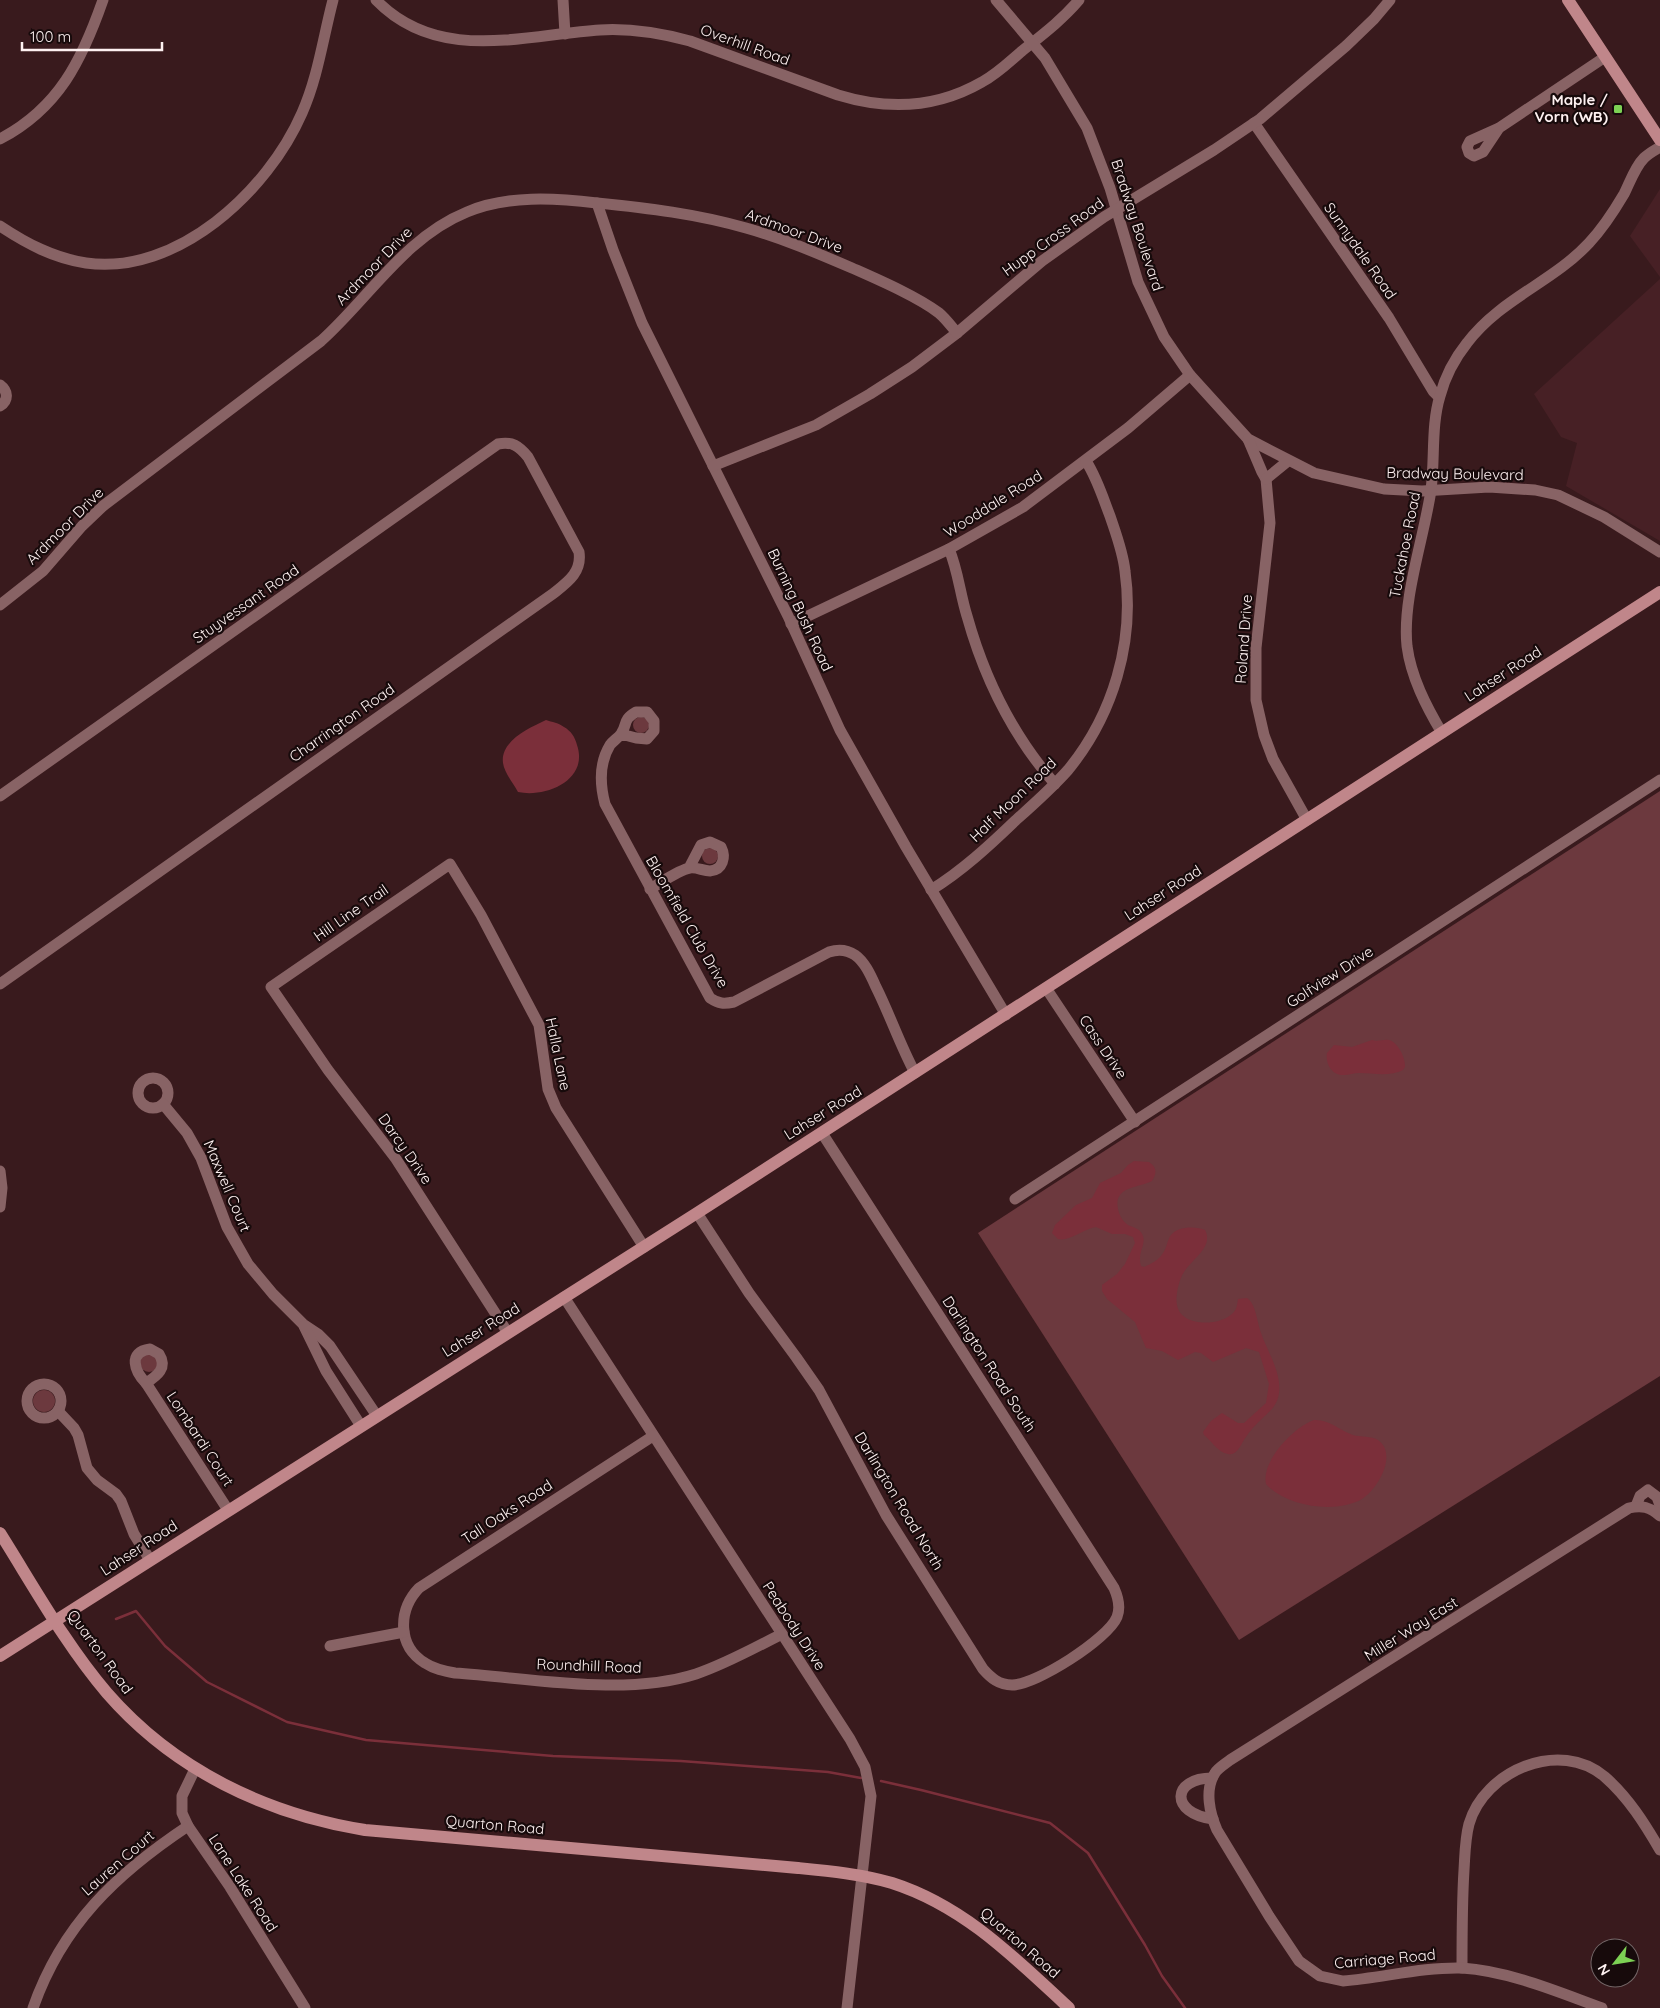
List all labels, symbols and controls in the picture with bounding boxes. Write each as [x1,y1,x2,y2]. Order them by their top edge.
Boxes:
scale bar [22,20,162,52]
street label: Overhill Road [698,20,792,69]
text: 100 m [30,27,71,46]
place label: Maple / Vorn (WB) [1534,90,1608,126]
marker: Maple / Vorn (WB) [1612,103,1624,115]
street label: Bradway Boulevard [1107,157,1168,293]
street label: Hupp Cross Road [998,193,1107,280]
street label: Sunnydale Road [1320,199,1401,303]
street label: Ardmoor Drive [743,204,845,257]
street label: Ardmoor Drive [331,222,416,309]
street label: Bradway Boulevard [1386,463,1524,484]
street label: Wooddale Road [940,466,1046,542]
street label: Ardmoor Drive [22,483,107,568]
street label: Tuckahoe Road [1385,490,1424,600]
street label: Burning Bush Road [764,545,837,674]
street label: Stuyvessant Road [189,560,302,647]
street label: Roland Drive [1231,594,1256,684]
street label: Lahser Road [1461,642,1545,706]
street label: Charrington Road [285,679,398,766]
street label: Half Moon Road [965,753,1060,846]
street label: Bloomfield Club Drive [642,852,733,991]
street label: Lahser Road [1121,861,1205,925]
street label: Hill Line Trail [310,880,392,945]
street label: Golfview Drive [1283,941,1377,1012]
street label: Cass Drive [1075,1011,1132,1082]
street label: Halla Lane [541,1016,575,1092]
street label: Lahser Road [780,1081,865,1144]
street label: Darcy Drive [374,1110,437,1188]
street label: Maxwell Court [200,1137,255,1235]
street label: Darlington Road South [938,1292,1040,1435]
street label: Lahser Road [438,1298,523,1361]
street label: Lombardi Court [163,1388,238,1490]
street label: Darlington Road North [851,1428,948,1573]
street label: Tall Oaks Road [458,1475,556,1548]
street label: Lahser Road [97,1516,181,1580]
street label: Peabody Drive [759,1578,830,1674]
street label: Miller Way East [1361,1592,1461,1665]
street label: Quarton Road [64,1606,137,1697]
street label: Roundhill Road [536,1654,642,1677]
street label: Quarton Road [445,1811,545,1838]
street label: Lauren Court [77,1826,158,1899]
street label: Lane Lake Road [205,1830,282,1935]
street label: Quarton Road [977,1903,1064,1982]
north arrow [1590,1938,1640,1988]
street label: Carriage Road [1334,1945,1436,1972]
text: N [1593,1961,1614,1979]

